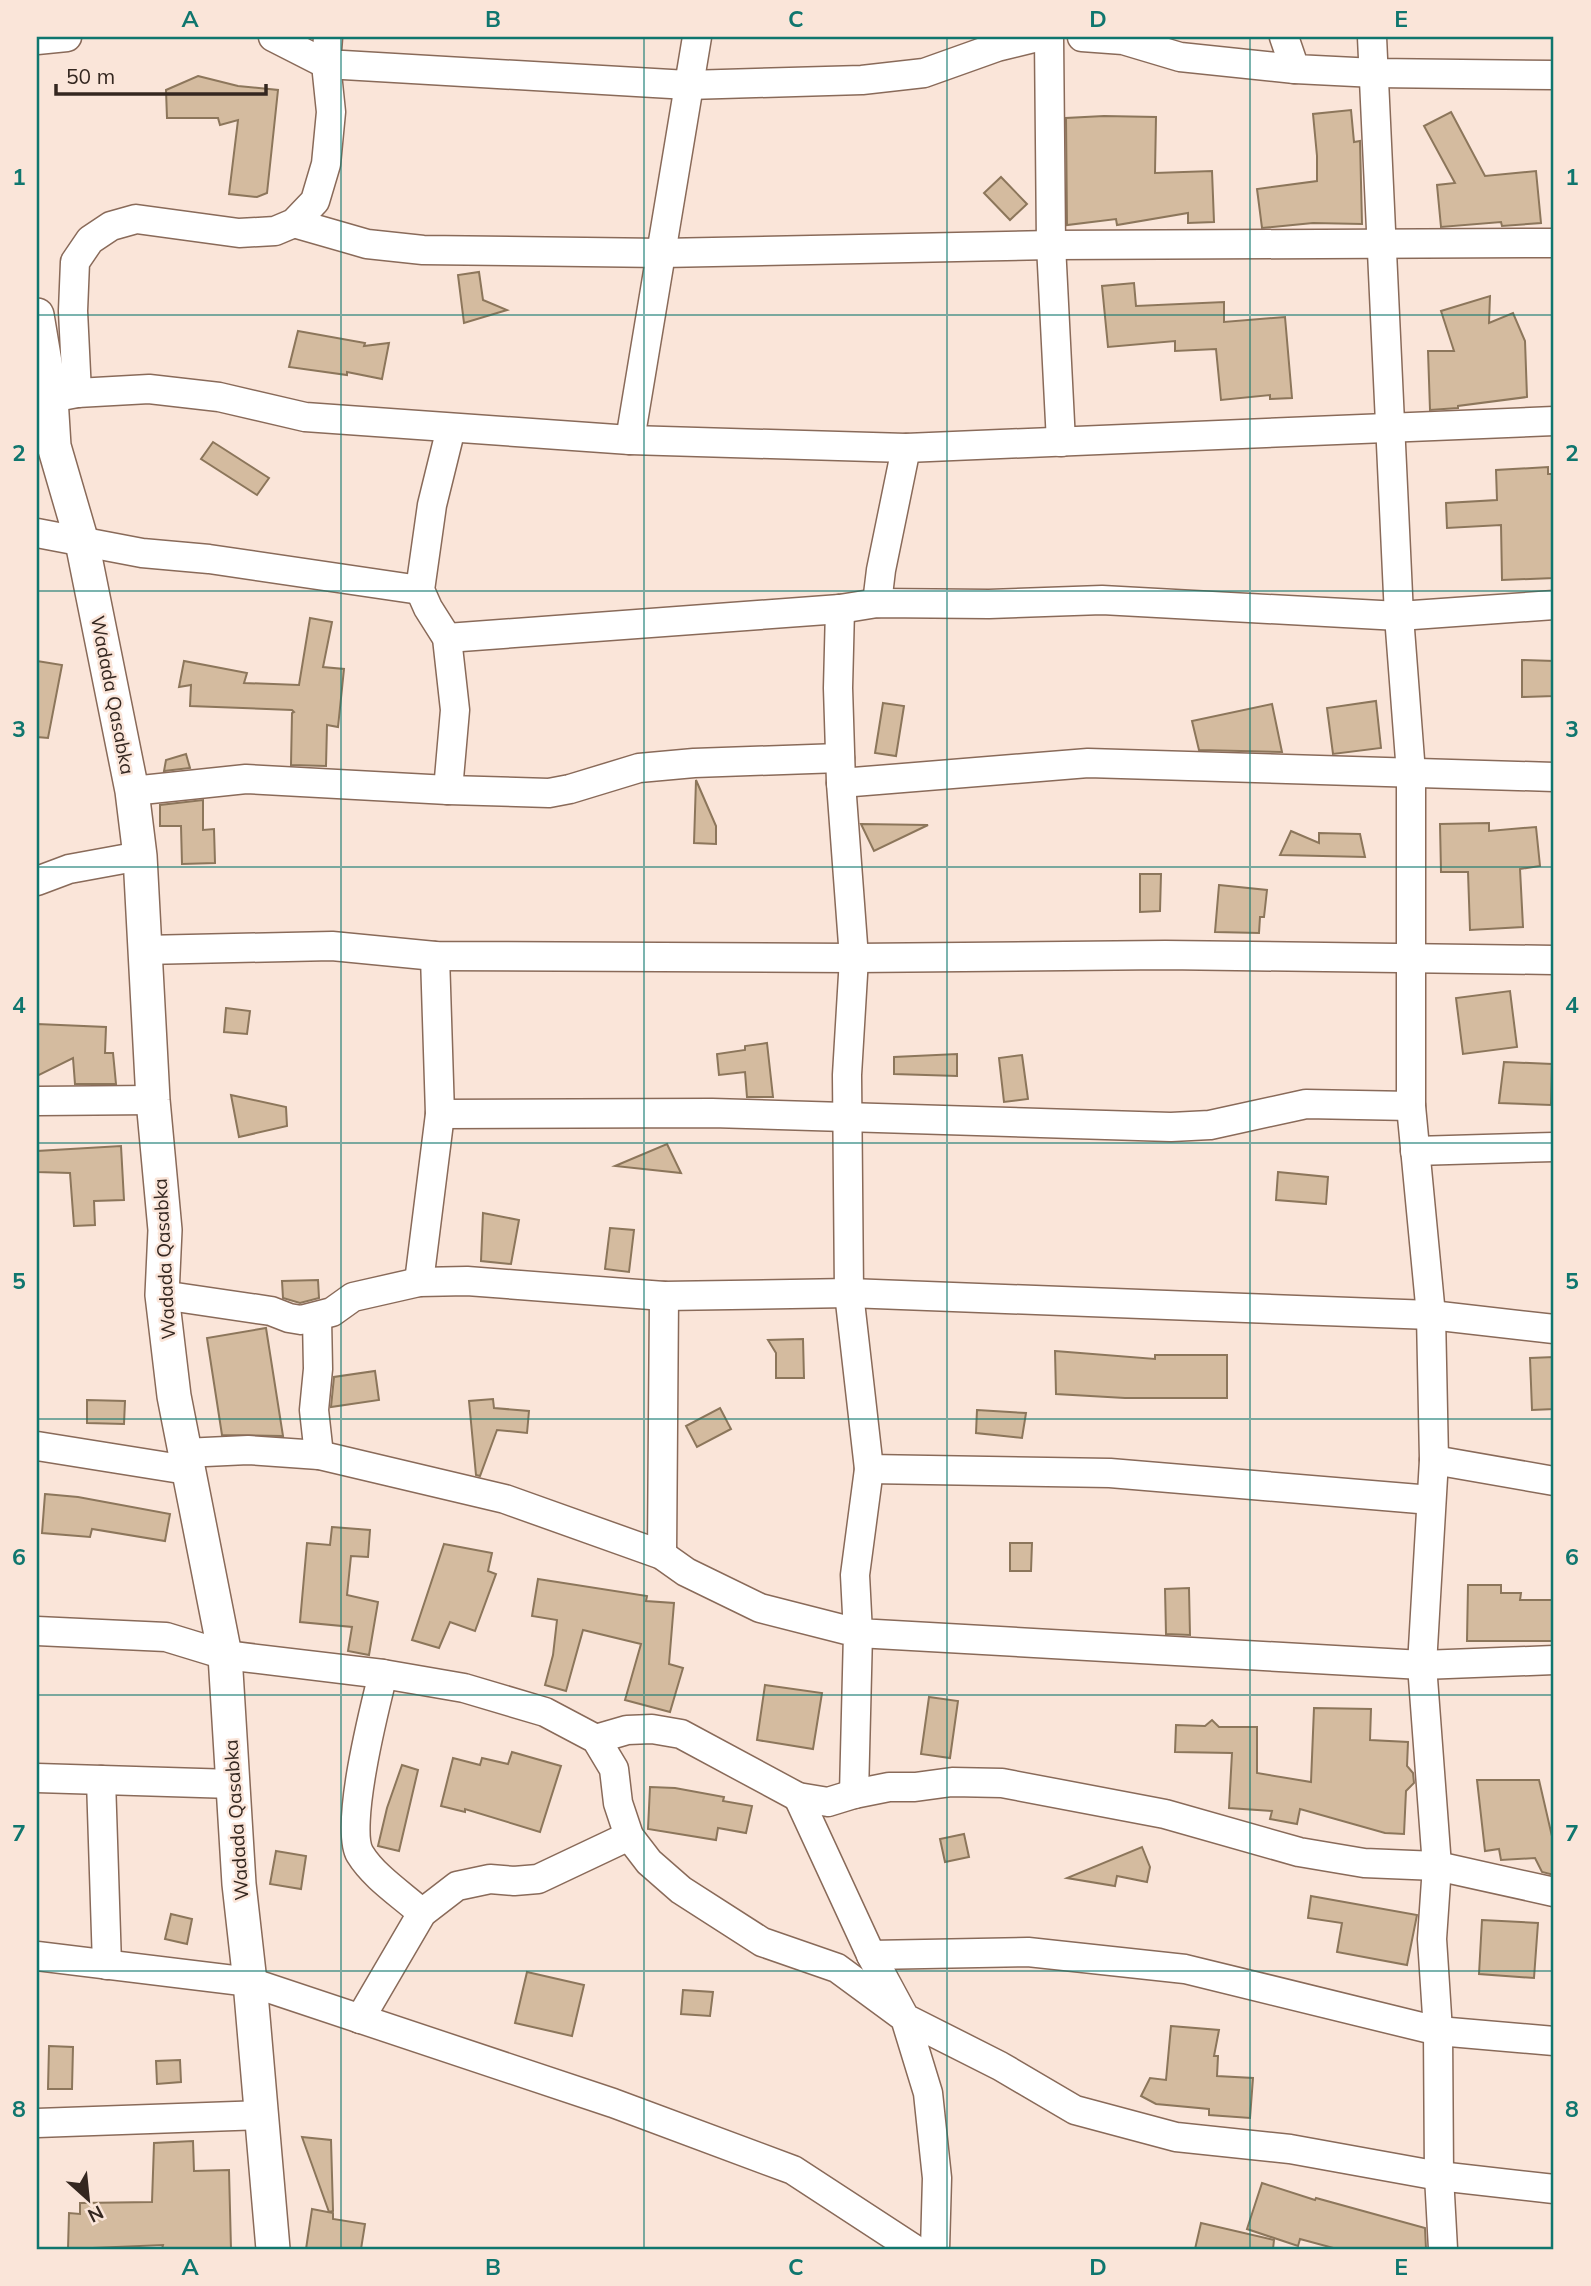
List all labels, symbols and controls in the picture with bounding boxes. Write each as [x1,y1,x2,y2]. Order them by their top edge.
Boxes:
text: A [181,4,199,33]
text: B [485,4,501,33]
text: C [788,4,804,33]
text: D [1089,4,1107,33]
text: E [1394,4,1408,33]
scale bar [56,52,266,96]
text: 50 m [66,63,115,89]
text: 1 [12,162,26,191]
text: 1 [1565,162,1579,191]
text: 2 [12,438,26,467]
text: 2 [1565,438,1579,467]
street label: Wadada Qasabka [86,613,140,777]
text: 3 [12,714,26,743]
text: 3 [1565,714,1579,743]
text: 4 [12,990,26,1019]
text: 4 [1565,990,1579,1019]
street label: Wadada Qasabka [148,1178,180,1340]
text: 5 [12,1266,26,1295]
text: 5 [1565,1266,1579,1295]
text: 6 [12,1542,26,1571]
text: 6 [1565,1542,1579,1571]
street label: Wadada Qasabka [218,1739,254,1901]
text: 7 [12,1818,26,1847]
text: 7 [1565,1818,1579,1847]
text: 8 [12,2094,26,2123]
text: 8 [1565,2094,1579,2123]
north arrow [52,2164,122,2234]
text: N [84,2200,108,2228]
text: A [181,2252,199,2281]
text: B [485,2252,501,2281]
text: C [788,2252,804,2281]
text: D [1089,2252,1107,2281]
text: E [1394,2252,1408,2281]

